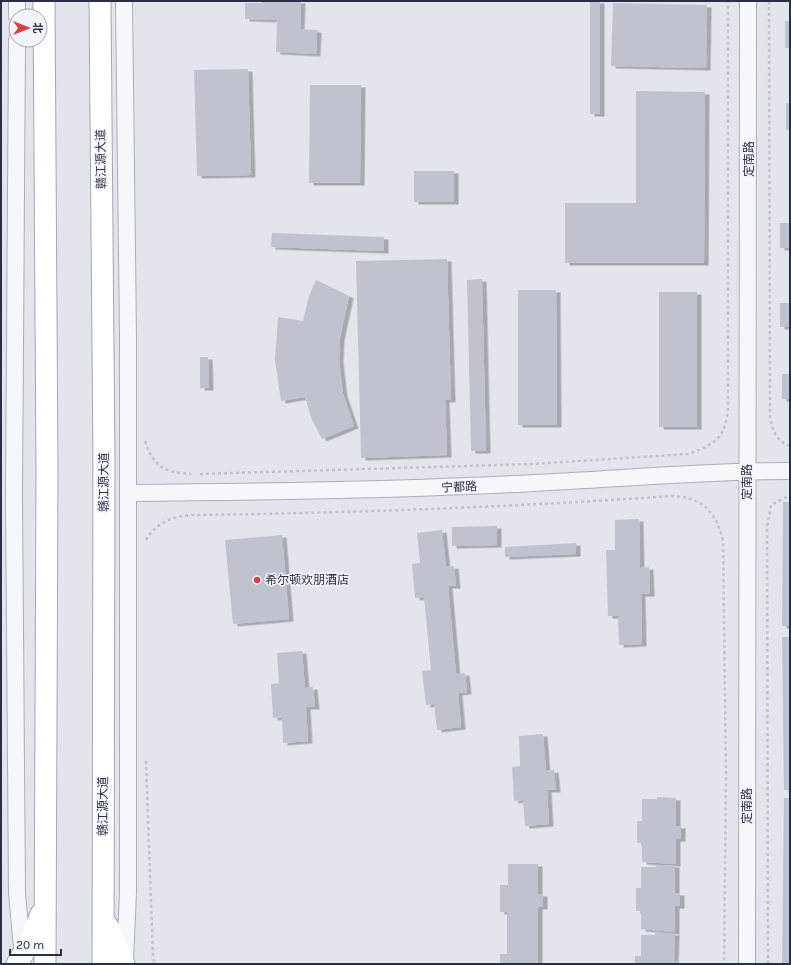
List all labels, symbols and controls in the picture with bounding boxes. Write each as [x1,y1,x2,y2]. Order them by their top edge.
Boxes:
north arrow [8,8,48,48]
text: 北 [31,23,44,34]
street label: 赣江源大道 [93,129,109,189]
street label: 定南路 [742,141,756,177]
street label: 赣江源大道 [97,452,111,512]
street label: 定南路 [740,464,754,500]
street label: 宁都路 [441,479,477,495]
place label: 希尔顿欢朋酒店 [265,573,349,587]
marker: 希尔顿欢朋酒店 [252,575,262,585]
street label: 赣江源大道 [96,776,110,836]
street label: 定南路 [740,788,754,824]
scale bar [10,931,61,957]
text: 20 m [16,938,44,952]

